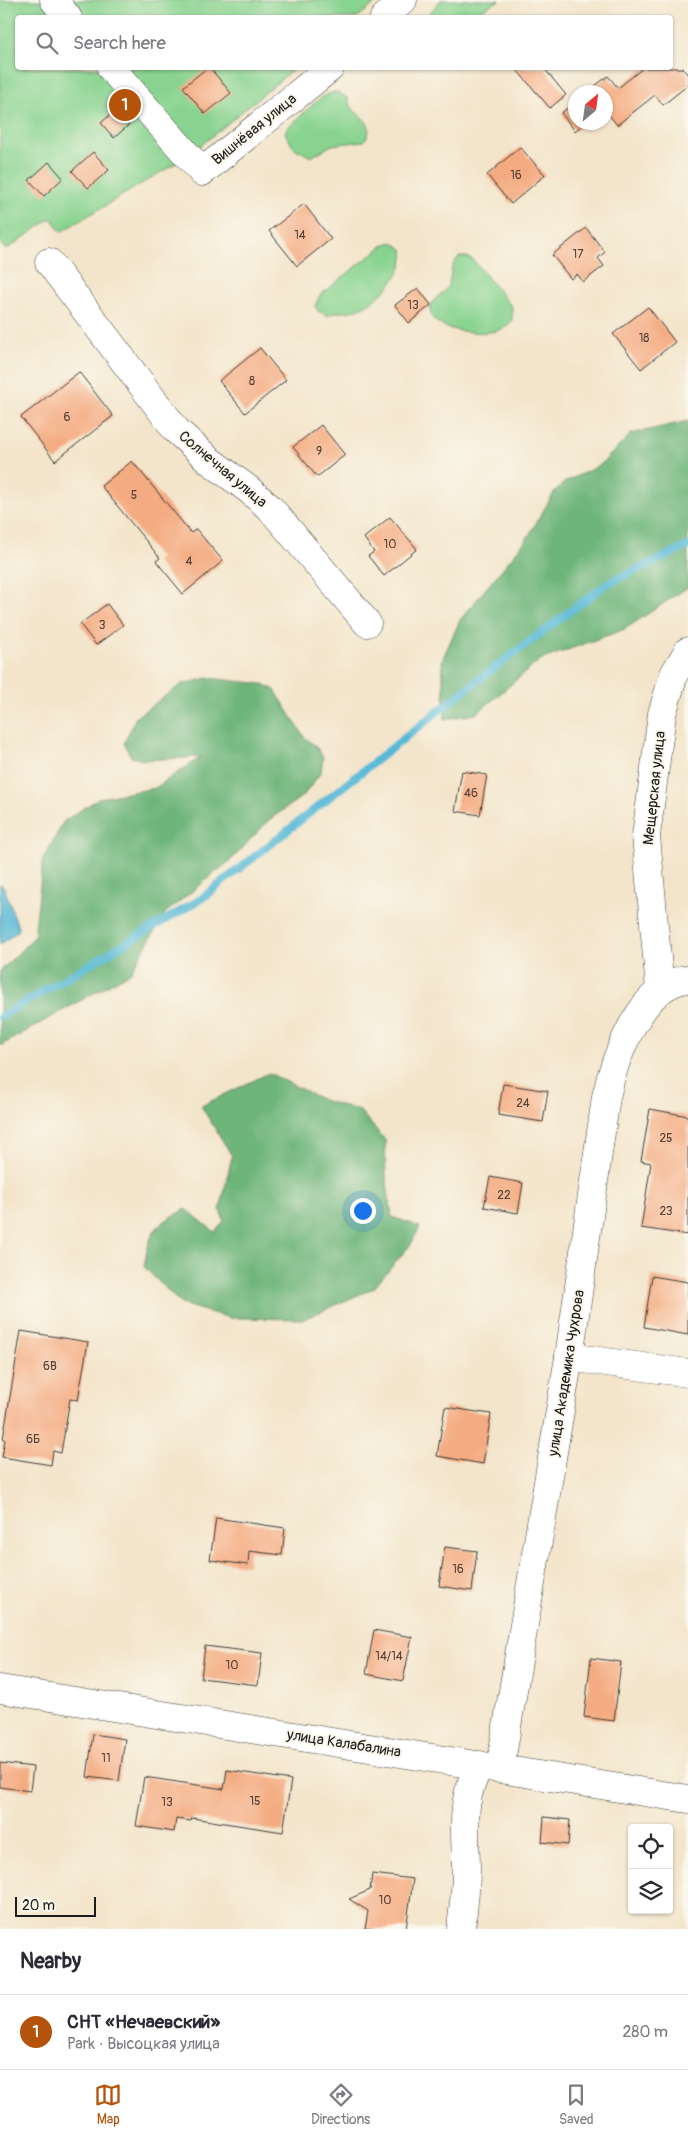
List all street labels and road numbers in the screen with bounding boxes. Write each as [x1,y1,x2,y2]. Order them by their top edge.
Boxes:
street label: Вишнёвая улица [208,89,300,169]
street label: Солнечная улица [175,427,271,512]
street label: Мещерская улица [639,730,670,846]
street label: улица Академика Чухрова [544,1288,589,1459]
street label: улица Калабалина [285,1725,402,1762]

